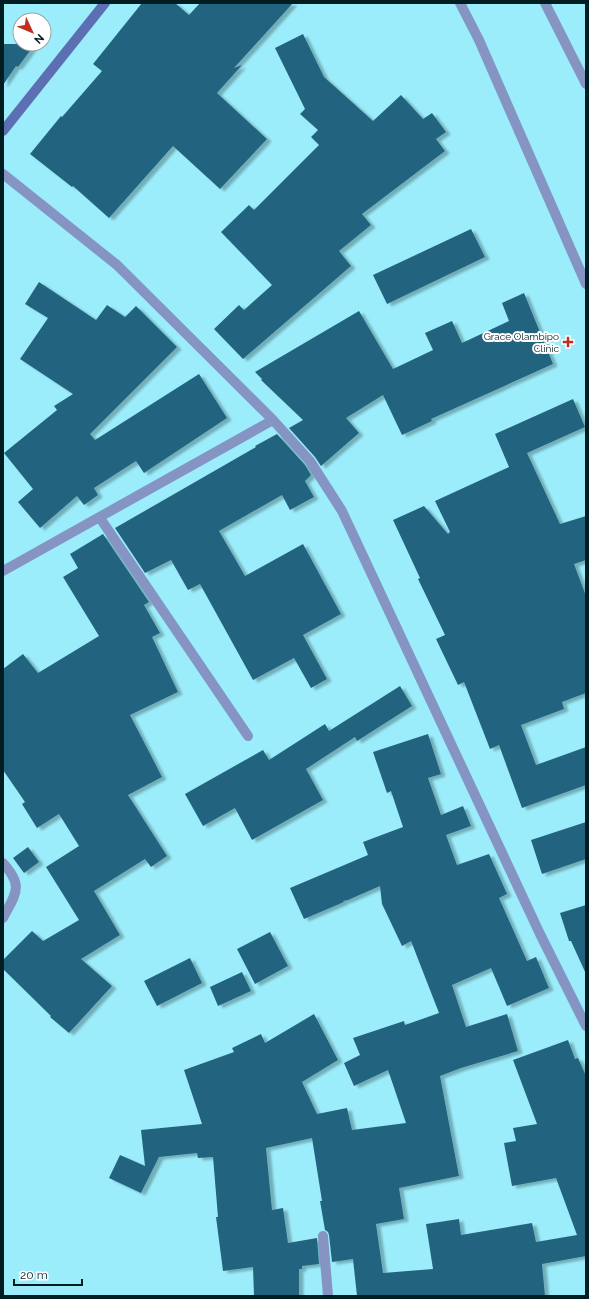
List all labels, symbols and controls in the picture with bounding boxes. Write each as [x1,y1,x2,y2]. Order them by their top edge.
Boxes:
north arrow [12,12,52,52]
text: N [31,31,46,46]
place label: Grace Olambipo Clinic [484,331,560,354]
marker: Grace Olambipo Clinic [562,336,574,348]
scale bar [14,1261,82,1287]
text: 20 m [20,1268,48,1282]

